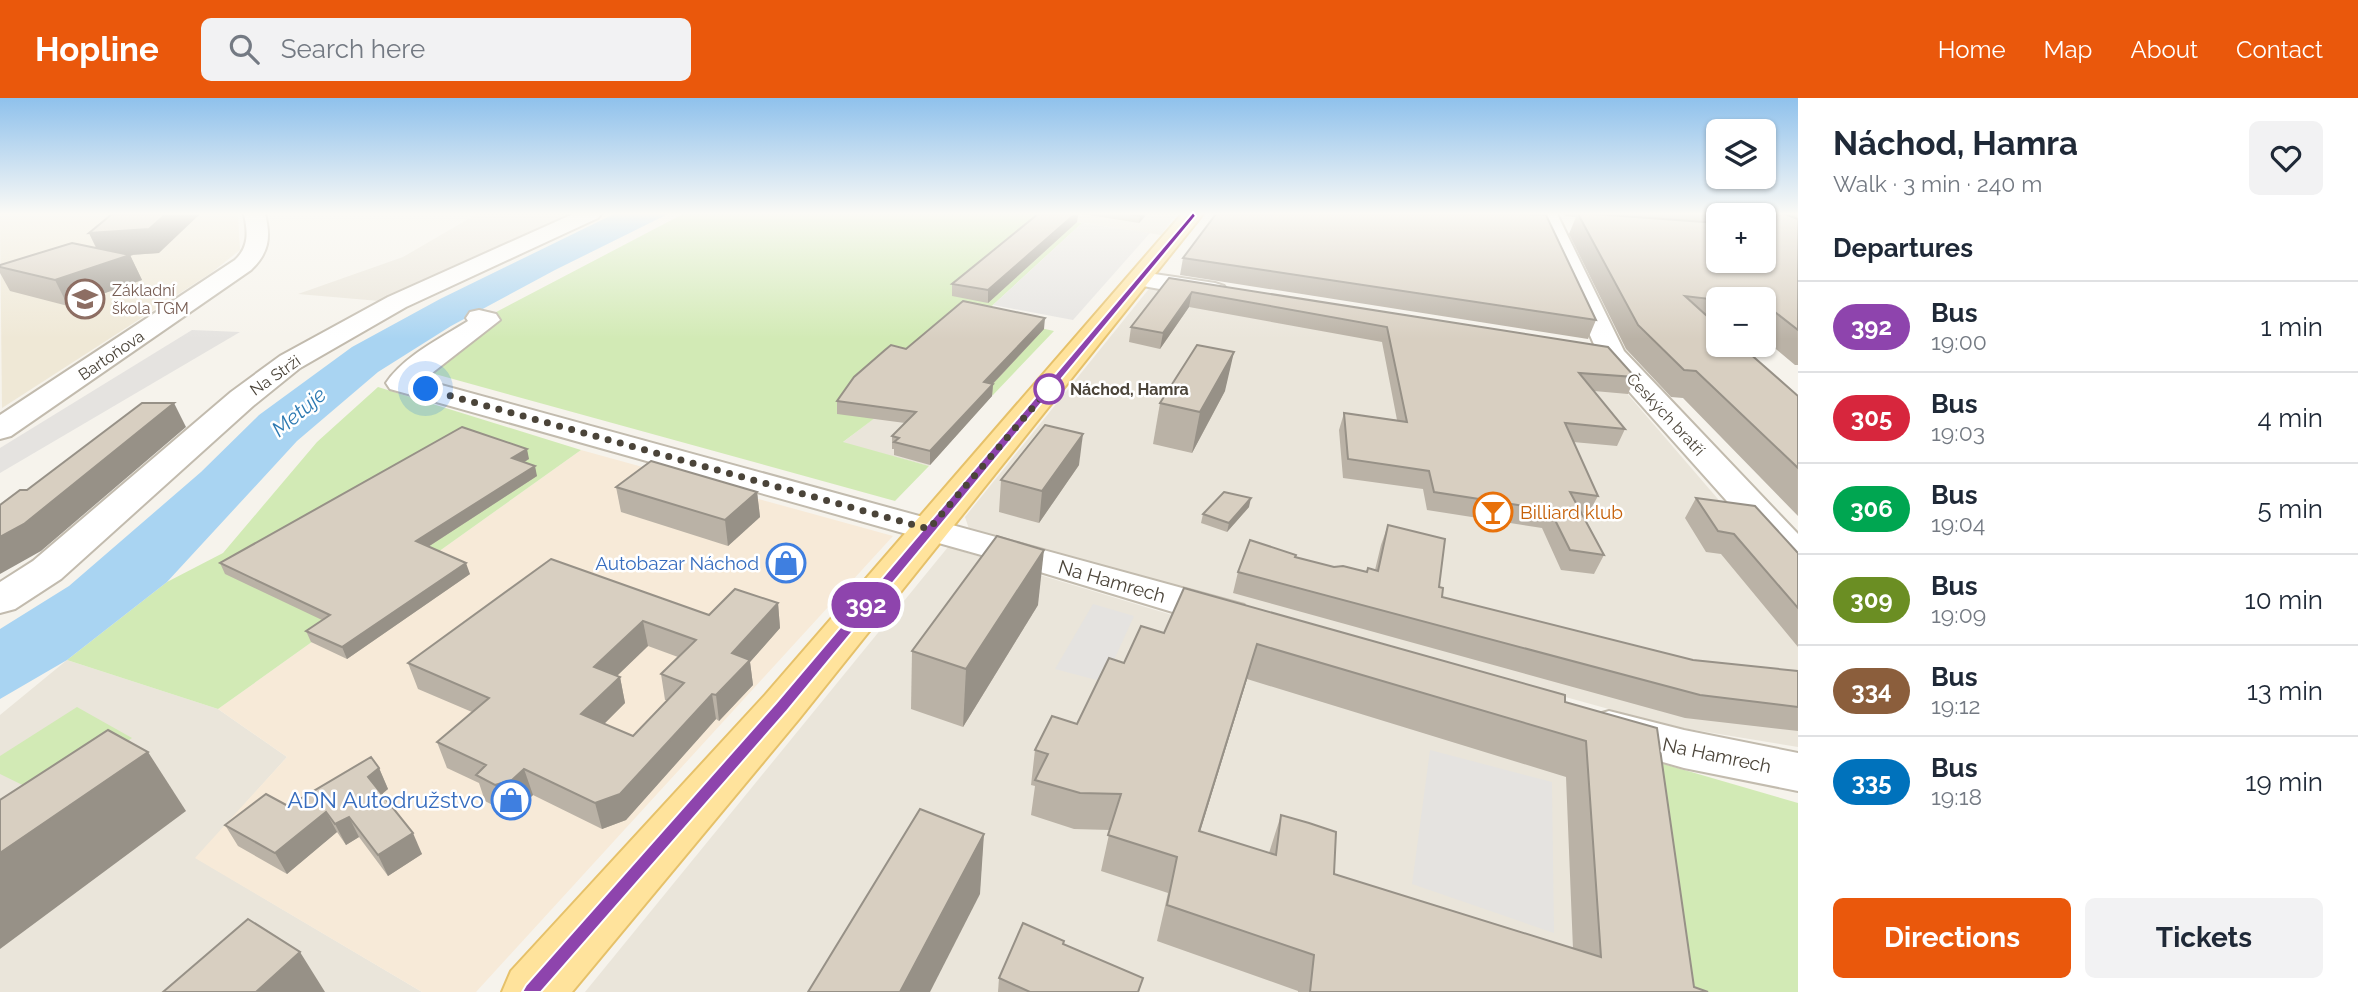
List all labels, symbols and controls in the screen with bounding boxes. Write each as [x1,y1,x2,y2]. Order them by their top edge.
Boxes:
search box [201,18,691,81]
text: Hopline [35,30,159,69]
icon: search [225,30,263,68]
text: Search here [281,34,425,64]
text: Home [1938,35,2006,64]
text: Map [2044,35,2092,64]
text: About [2130,35,2198,64]
text: Contact [2236,35,2323,64]
map controls [1706,119,1776,357]
button: layers [1706,119,1776,189]
button: heart [2249,121,2323,195]
text: Náchod, Hamra [1833,124,2078,163]
text: Walk · 3 min · 240 m [1833,170,2042,197]
button: + [1706,203,1776,273]
text: Departures [1833,233,1973,263]
school or university icon: Základní škola TGM [64,278,106,320]
place label: Základní škola TGM [112,281,189,318]
button: − [1706,287,1776,357]
text: Bus [1931,298,1978,328]
text: 392 [1851,312,1892,341]
text: 1 min [2261,312,2323,342]
street label: Bartoňova [75,326,148,384]
text: 19:00 [1931,328,1987,355]
street label: Na Strži [246,351,304,400]
street label: Českých bratří [1623,369,1710,460]
your location [408,371,443,406]
marker: Náchod, Hamra [1034,374,1064,404]
place label: Náchod, Hamra [1070,380,1189,399]
water label: Metuje [266,382,331,441]
text: Bus [1931,389,1978,419]
text: 305 [1851,403,1892,432]
text: 4 min [2257,403,2323,433]
text: 19:03 [1931,419,1985,446]
text: Bus [1931,480,1978,510]
bar icon: Billiard klub [1472,491,1514,533]
text: 306 [1850,494,1893,523]
text: 5 min [2257,494,2323,524]
place label: Billiard klub [1520,501,1623,523]
text: 19:04 [1931,510,1985,537]
shop icon: Autobazar Náchod [765,542,807,584]
place label: Autobazar Náchod [595,552,759,574]
street label: Na Hamrech [1056,555,1168,607]
text: Bus [1931,571,1978,601]
line badge: 392 [826,582,906,628]
text: 309 [1850,585,1893,614]
text: 10 min [2245,585,2323,615]
text: 392 [845,590,887,619]
text: 19:09 [1931,601,1986,628]
text: Bus [1931,662,1978,692]
text: 334 [1851,676,1892,705]
text: 13 min [2247,676,2323,706]
text: 19:12 [1931,692,1980,719]
street label: Na Hamrech [1661,733,1773,777]
text: Bus [1931,753,1978,783]
text: 335 [1851,767,1892,796]
text: 19 min [2245,767,2323,797]
shop icon: ADN Autodružstvo [490,779,532,821]
text: 19:18 [1931,783,1982,810]
place label: ADN Autodružstvo [287,786,484,813]
button: Directions [1833,898,2071,978]
button: Tickets [2085,898,2323,978]

